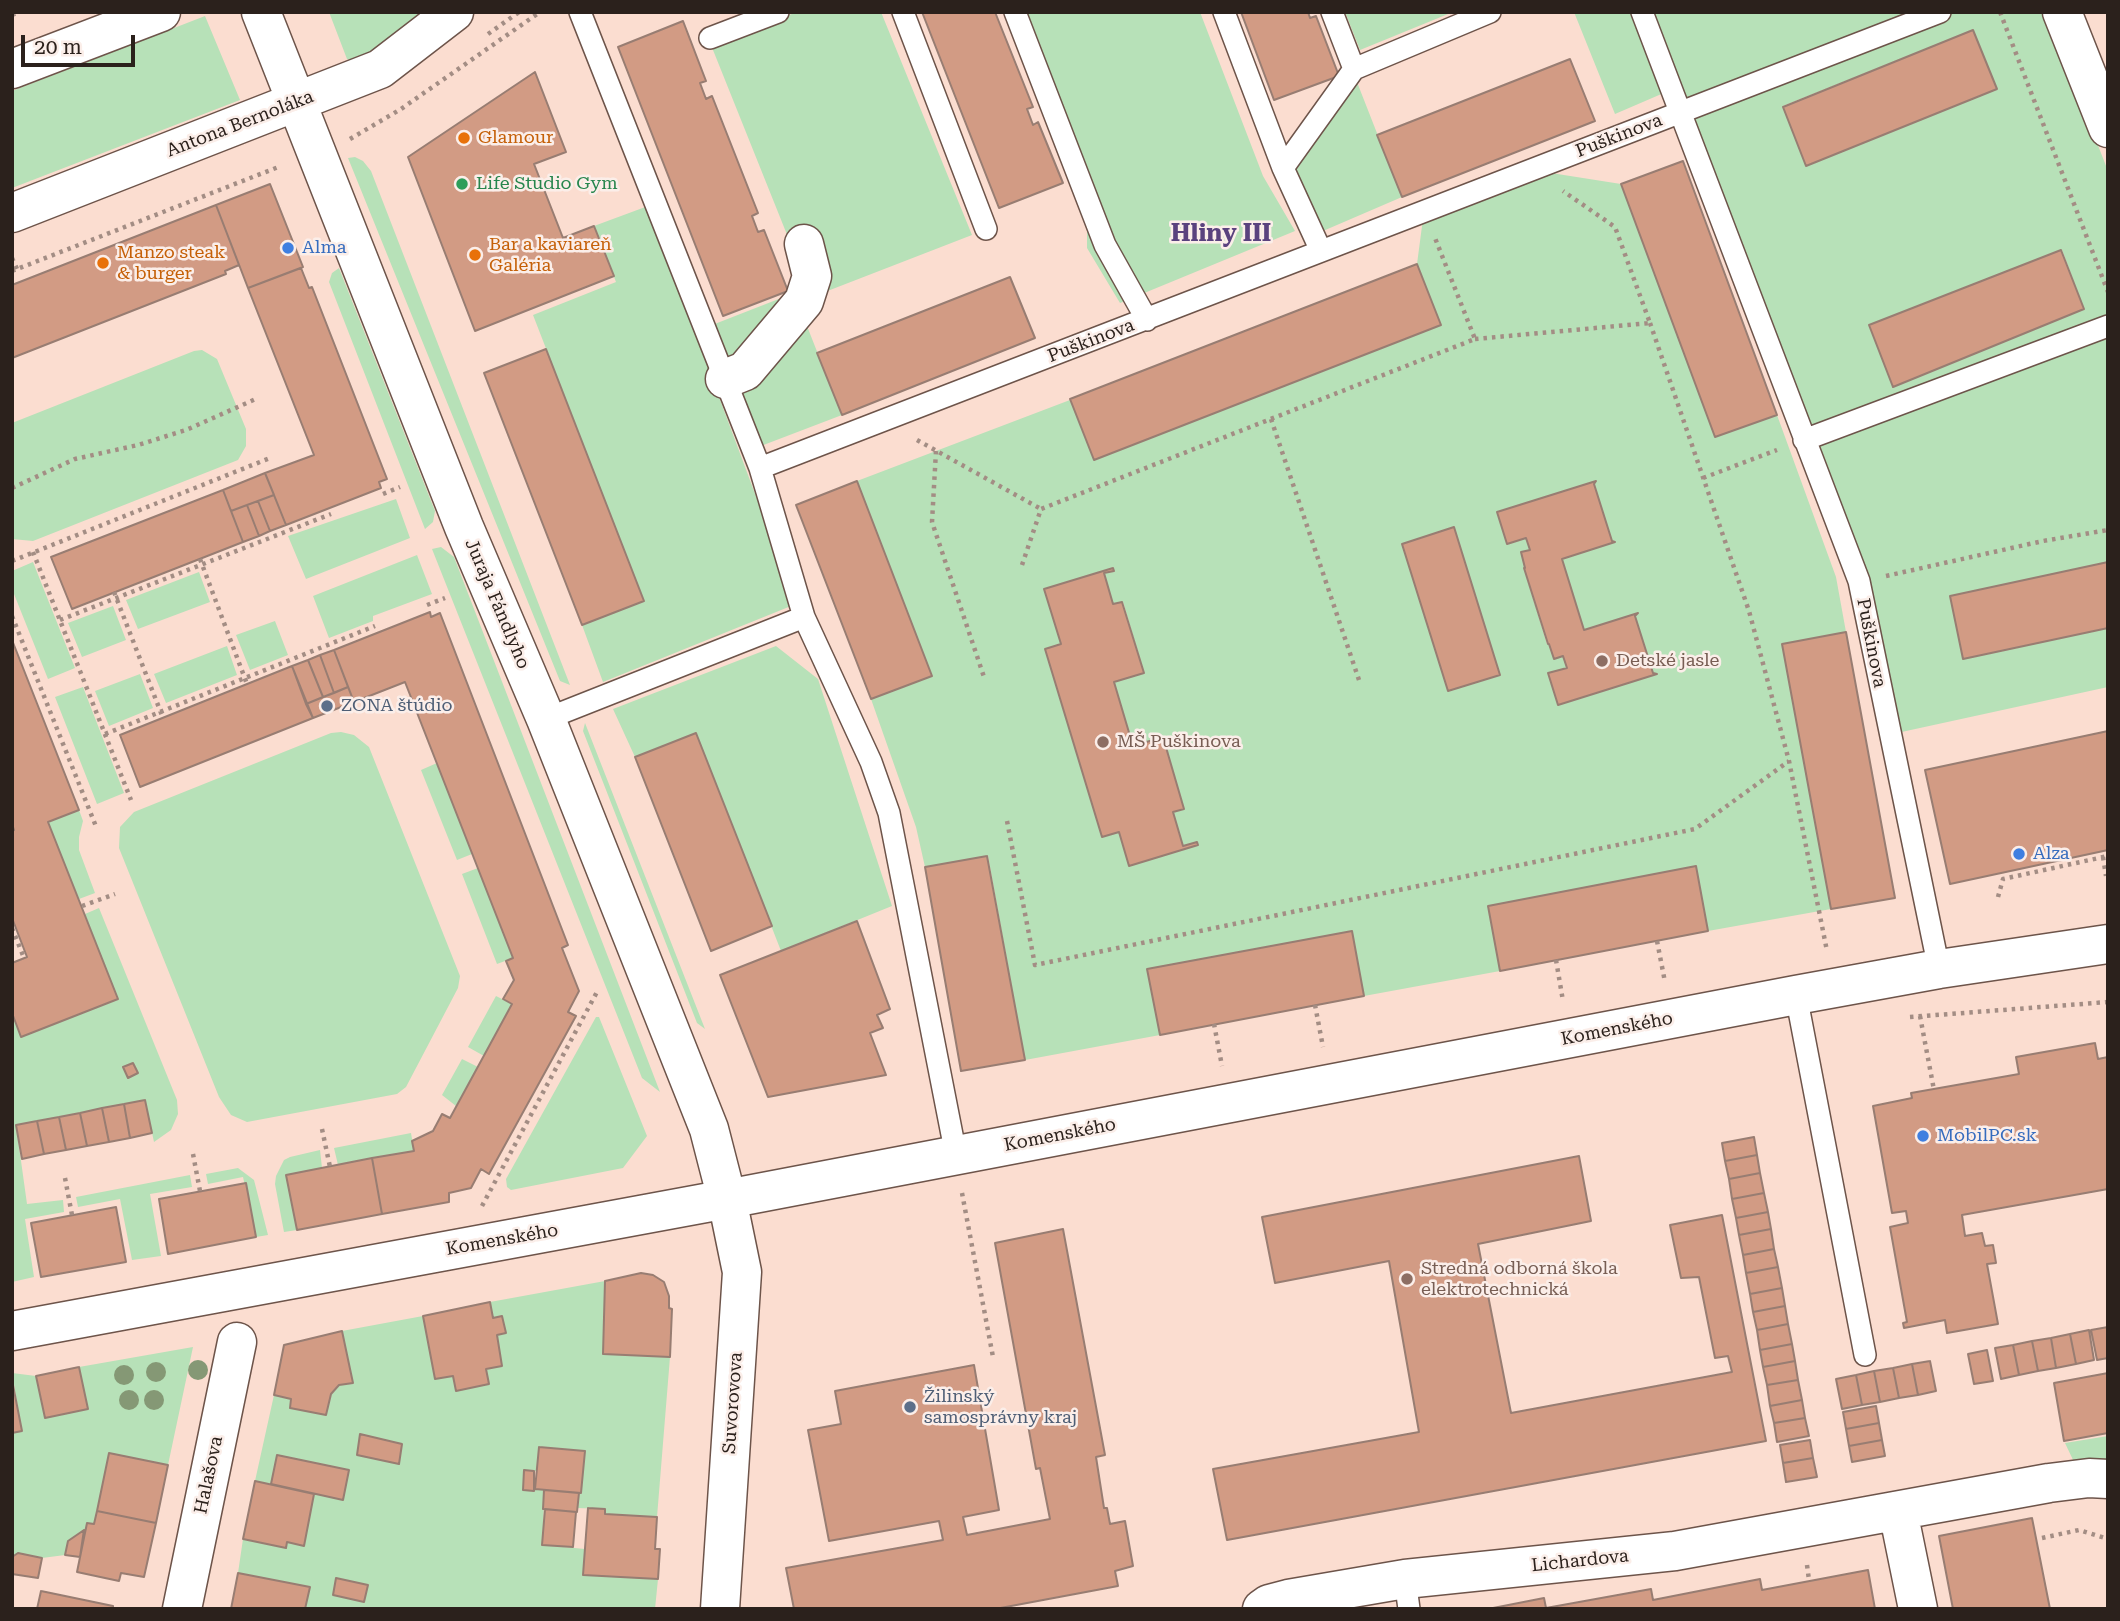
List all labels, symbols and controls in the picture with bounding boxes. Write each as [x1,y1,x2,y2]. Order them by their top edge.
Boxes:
scale bar [24,21,138,65]
text: 20 m [34,35,82,59]
street label: Antona Bernoláka [163,86,317,162]
street label: Puškinova [1573,110,1665,162]
place label: Glamour [478,127,553,149]
marker: Glamour [456,130,472,146]
place label: Life Studio Gym [476,173,618,195]
marker: Life Studio Gym [454,176,470,192]
district label: Hliny III [1171,220,1271,248]
place label: Bar a kaviareň Galéria [489,234,612,276]
place label: Alma [302,237,347,259]
marker: Alma [280,240,296,256]
place label: Manzo steak & burger [117,242,225,284]
marker: Bar a kaviareň Galéria [467,247,483,263]
marker: Manzo steak & burger [95,255,111,271]
street label: Puškinova [1045,315,1137,367]
street label: Juraja Fándlyho [460,536,534,672]
street label: Puškinova [1852,596,1890,690]
place label: Detské jasle [1616,650,1719,672]
marker: Detské jasle [1594,653,1610,669]
place label: ZONA štúdio [341,695,453,717]
marker: ZONA štúdio [319,698,335,714]
place label: MŠ Puškinova [1117,731,1241,753]
marker: MŠ Puškinova [1095,734,1111,750]
place label: Alza [2033,843,2070,865]
marker: Alza [2011,846,2027,862]
street label: Komenského [1559,1008,1675,1050]
street label: Komenského [1002,1114,1118,1156]
place label: MobilPC.sk [1937,1125,2037,1147]
marker: MobilPC.sk [1915,1128,1931,1144]
street label: Komenského [444,1220,560,1260]
place label: Stredná odborná škola elektrotechnická [1421,1258,1618,1300]
marker: Stredná odborná škola elektrotechnická [1399,1271,1415,1287]
street label: Suvorovova [719,1351,747,1455]
place label: Žilinský samosprávny kraj [924,1386,1077,1428]
marker: Žilinský samosprávny kraj [902,1399,918,1415]
street label: Halašova [190,1434,228,1516]
street label: Lichardova [1530,1545,1630,1577]

